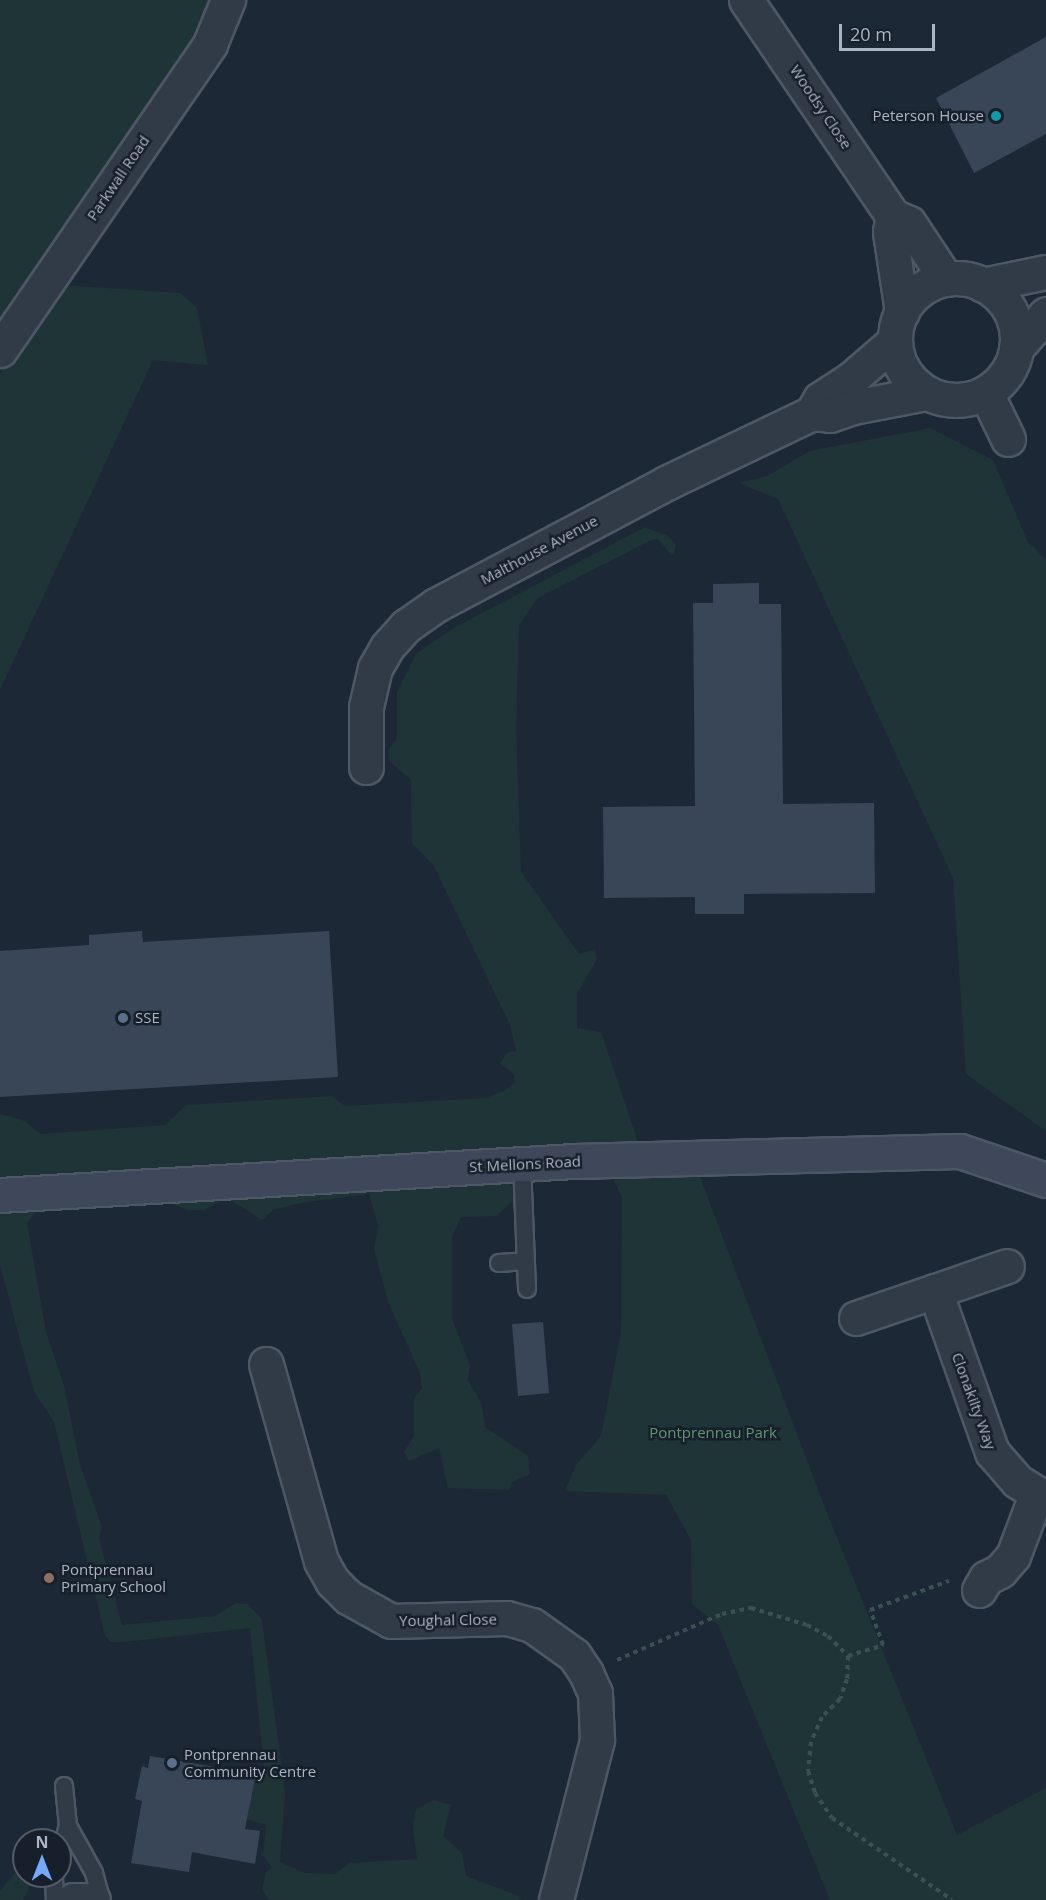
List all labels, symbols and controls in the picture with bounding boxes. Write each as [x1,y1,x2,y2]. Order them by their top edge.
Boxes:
scale bar [842,12,938,50]
text: 20 m [850,22,892,46]
street label: Woodsy Close [786,62,856,152]
place label: Peterson House [873,107,984,125]
marker: Peterson House [989,109,1003,123]
street label: Parkwall Road [83,132,153,224]
street label: Malthouse Avenue [477,512,601,588]
place label: SSE [135,1009,160,1027]
marker: SSE [116,1011,130,1025]
street label: St Mellons Road [469,1152,581,1176]
street label: Clonakilty Way [948,1350,1000,1452]
park label: Pontprennau Park [649,1424,777,1442]
place label: Pontprennau Primary School [61,1560,166,1595]
marker: Pontprennau Primary School [42,1571,56,1585]
street label: Youghal Close [399,1610,497,1630]
place label: Pontprennau Community Centre [184,1745,316,1780]
marker: Pontprennau Community Centre [165,1756,179,1770]
north arrow [12,1828,72,1888]
text: N [35,1831,49,1853]

